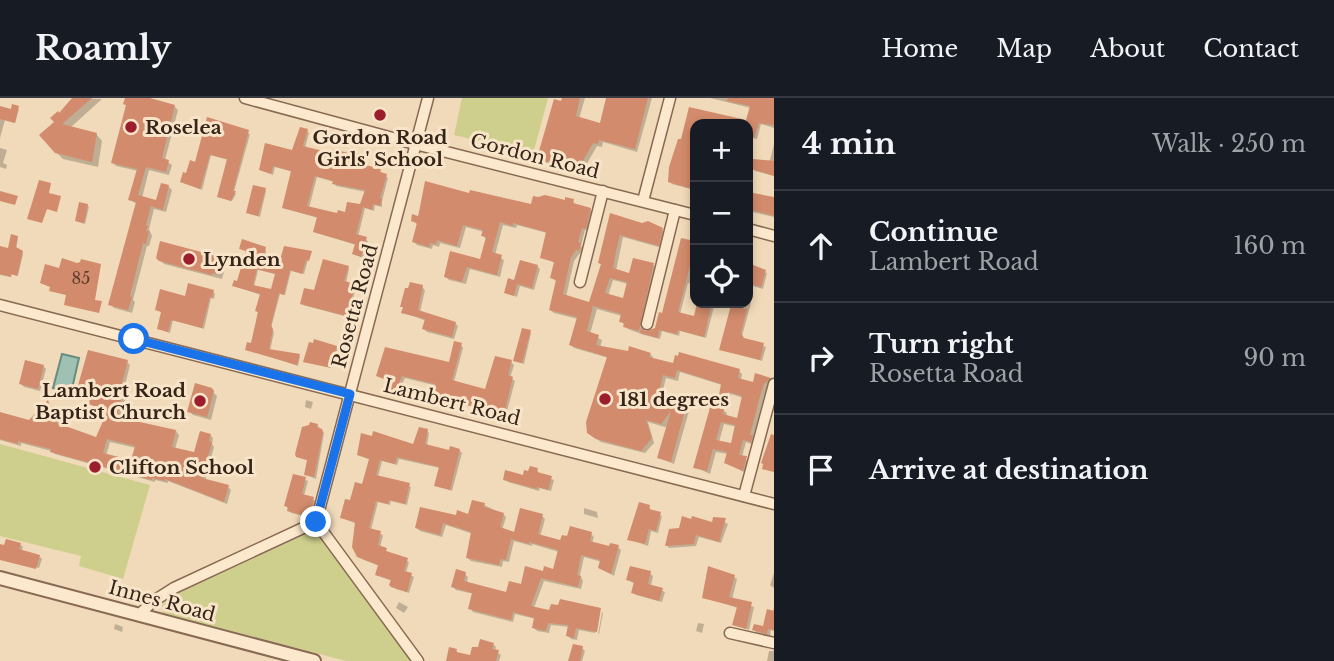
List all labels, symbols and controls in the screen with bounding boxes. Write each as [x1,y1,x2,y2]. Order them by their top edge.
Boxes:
text: Roamly [35,28,171,69]
text: Home [882,34,958,63]
text: Map [996,34,1052,63]
text: About [1090,34,1165,63]
text: Contact [1203,34,1299,63]
marker: Gordon Road Girls' School [372,107,388,123]
place label: Roselea [145,116,222,139]
marker: Roselea [123,119,139,135]
map controls [690,119,753,308]
button: + [690,119,753,182]
text: 4 min [802,125,896,162]
place label: Gordon Road Girls' School [312,126,448,171]
street label: Gordon Road [468,129,602,183]
text: Walk · 250 m [1152,130,1306,158]
button: − [690,182,753,245]
text: Continue [869,216,998,248]
icon: ahead [802,227,840,265]
text: 160 m [1233,232,1306,260]
street label: Rosetta Road [327,241,383,371]
button: locate [690,245,753,308]
place label: Lynden [203,248,281,271]
text: Lambert Road [869,248,1039,276]
marker: Lynden [181,251,197,267]
house number: 85 [72,268,90,288]
route start [118,323,149,354]
text: Turn right [869,328,1014,360]
icon: right [802,339,840,377]
text: 90 m [1244,344,1306,372]
text: Rosetta Road [869,360,1023,388]
street label: Lambert Road [381,374,523,430]
place label: Lambert Road Baptist Church [35,379,186,424]
place label: 181 degrees [619,388,729,411]
marker: 181 degrees [597,391,613,407]
marker: Lambert Road Baptist Church [192,393,208,409]
icon: arrive [802,451,840,489]
text: Arrive at destination [869,454,1149,486]
place label: Clifton School [109,456,254,479]
marker: Clifton School [87,459,103,475]
route end [300,506,331,537]
street label: Innes Road [106,576,218,626]

